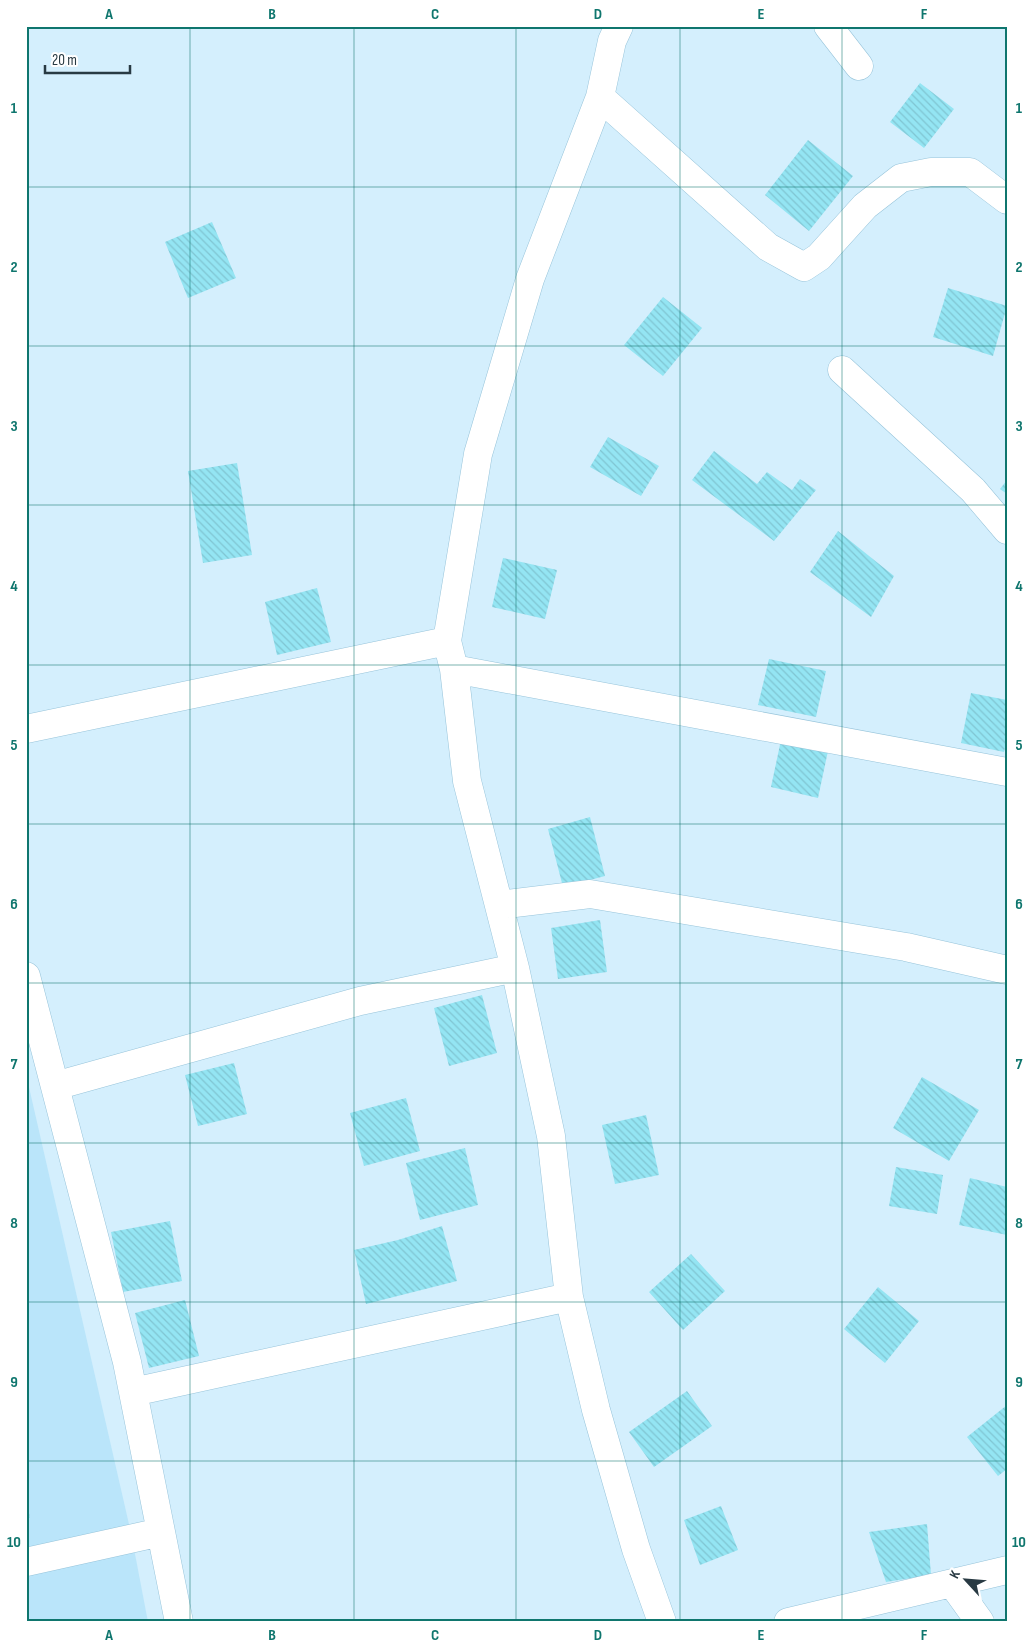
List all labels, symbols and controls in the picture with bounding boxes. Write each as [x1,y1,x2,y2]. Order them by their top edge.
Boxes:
text: A [104,5,113,24]
text: B [268,5,276,24]
text: C [431,5,439,24]
text: D [594,5,602,24]
text: E [758,5,765,24]
text: F [921,5,928,24]
scale bar [45,42,130,74]
text: 20 m [52,51,77,70]
text: 1 [11,99,18,118]
text: 1 [1016,99,1023,118]
text: 2 [10,258,18,277]
text: 2 [1015,258,1023,277]
text: 3 [10,417,18,436]
text: 3 [1015,417,1023,436]
text: 4 [10,577,18,596]
text: 4 [1015,577,1023,596]
text: 5 [10,736,18,755]
text: 5 [1015,736,1023,755]
text: 6 [10,895,18,914]
text: 6 [1015,895,1023,914]
text: 7 [11,1055,18,1074]
text: 7 [1016,1055,1023,1074]
text: 8 [10,1214,18,1233]
text: 8 [1015,1214,1023,1233]
text: 9 [10,1373,18,1392]
text: 9 [1015,1373,1023,1392]
text: 10 [7,1533,21,1552]
text: 10 [1012,1533,1026,1552]
north arrow [940,1556,990,1606]
text: K [946,1568,964,1581]
text: A [104,1626,113,1645]
text: B [268,1626,276,1645]
text: C [431,1626,439,1645]
text: D [594,1626,602,1645]
text: E [758,1626,765,1645]
text: F [921,1626,928,1645]

